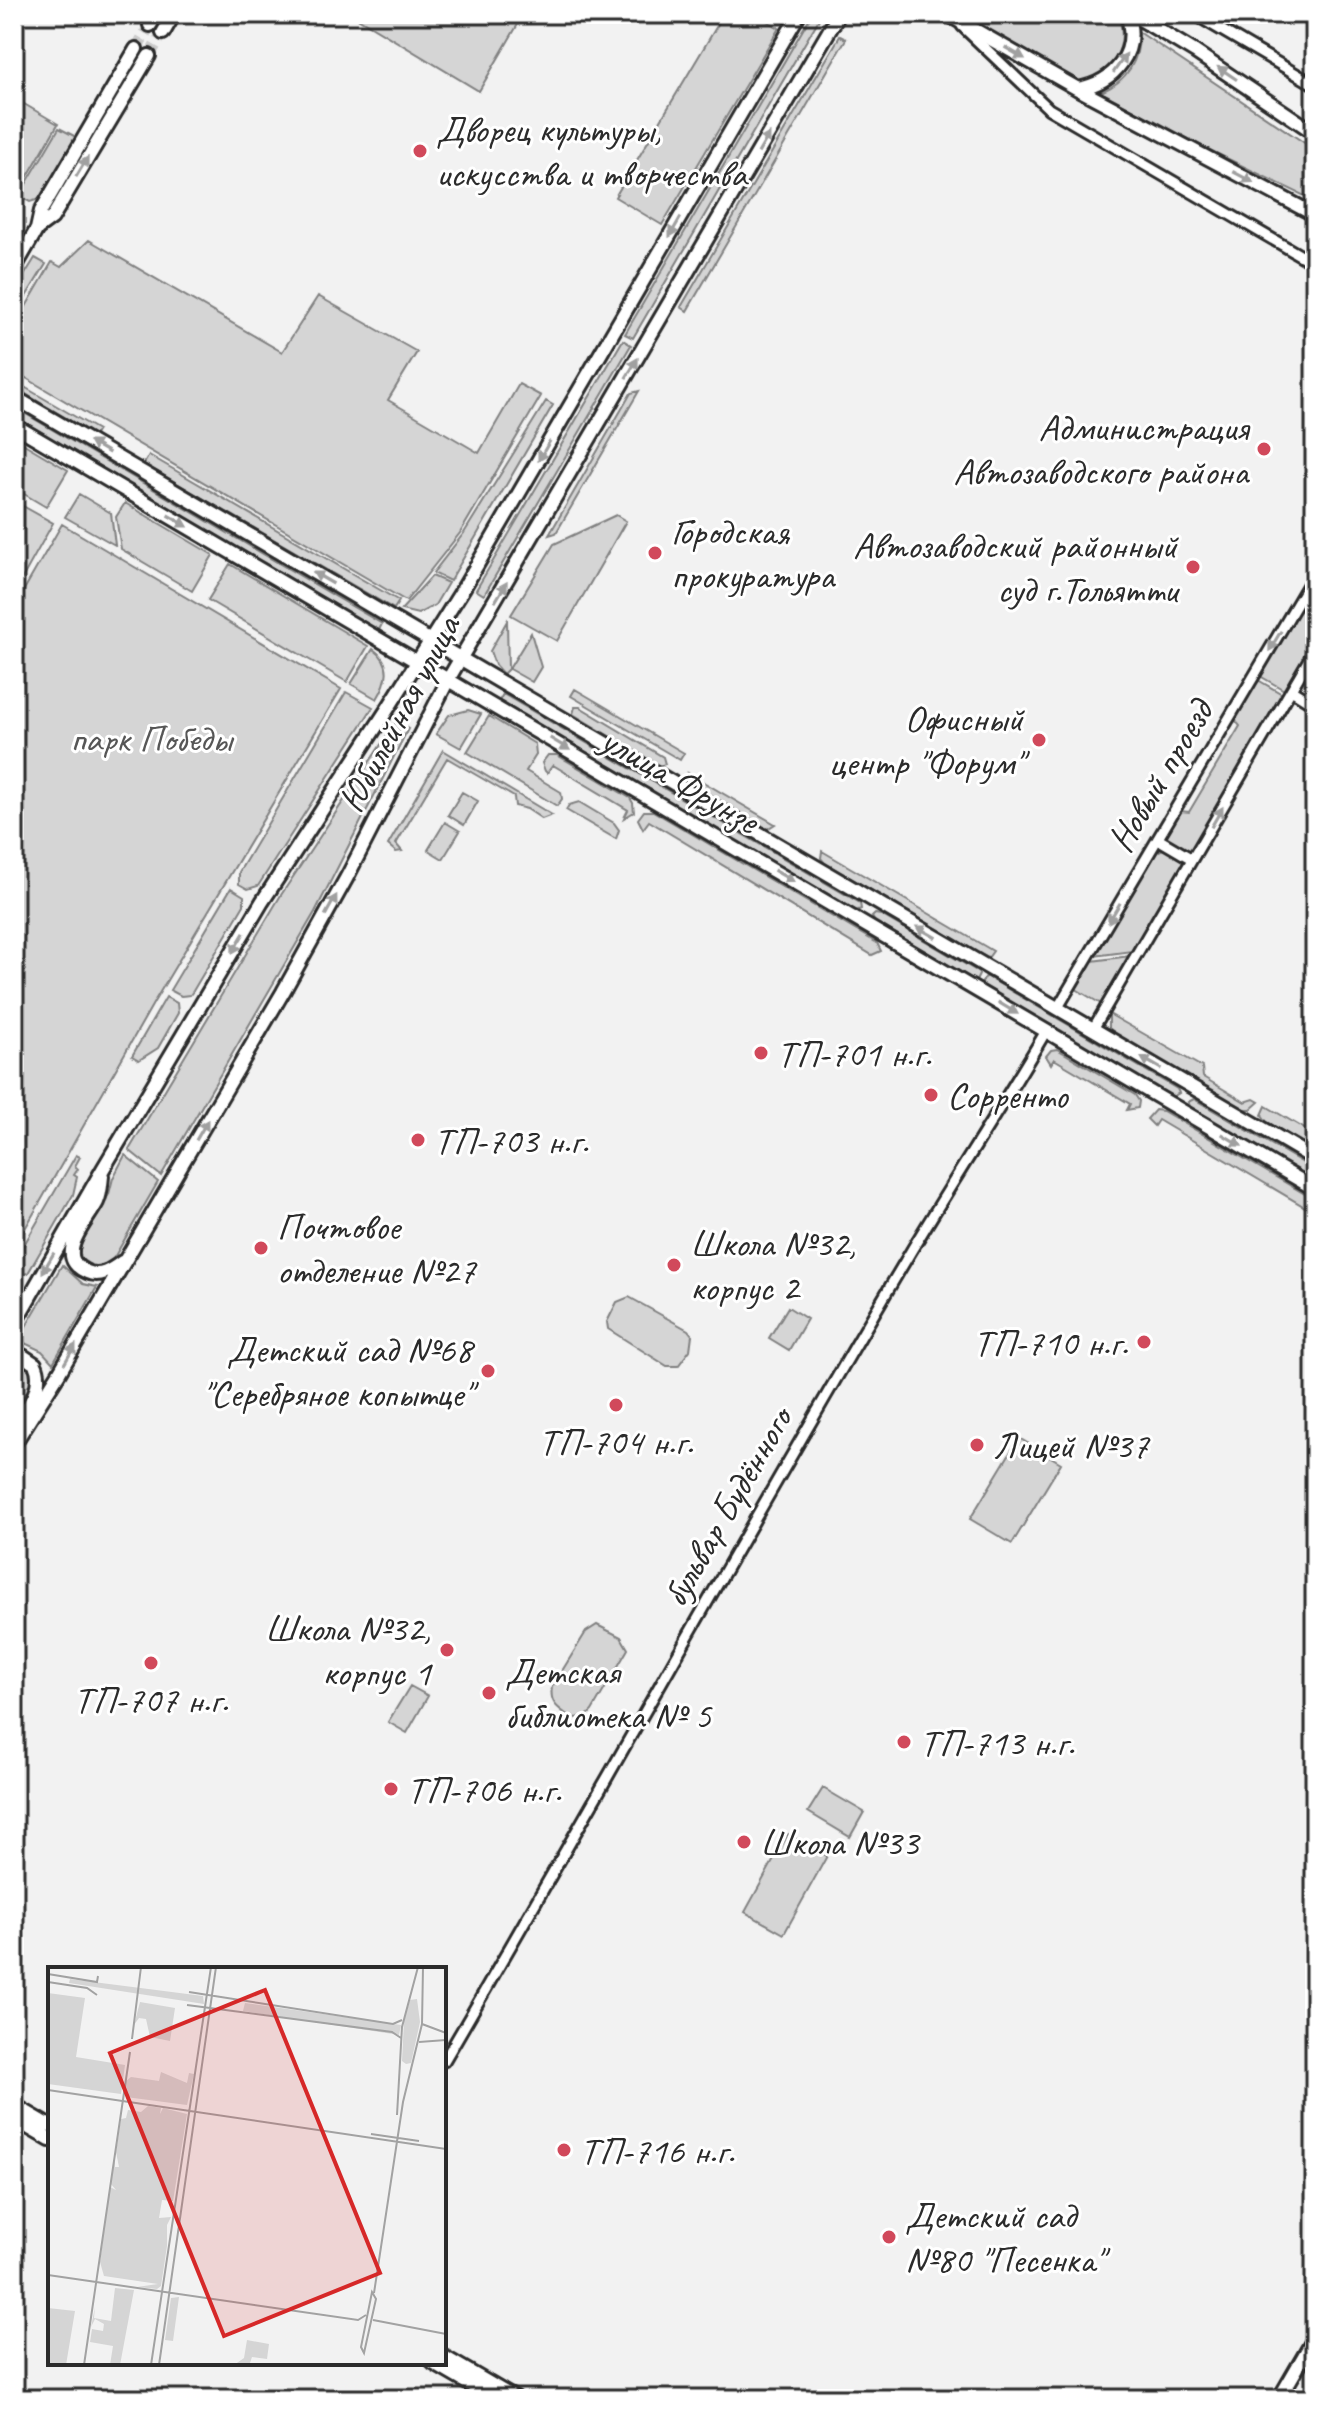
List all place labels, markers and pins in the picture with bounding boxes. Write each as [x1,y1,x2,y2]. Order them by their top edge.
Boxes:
place label: Дворец культуры, искусства и творчества [436,106,749,197]
marker: Дворец культуры, искусства и творчества [411,142,429,160]
place label: Администрация Автозаводского района [953,404,1251,495]
marker: Администрация Автозаводского района [1255,440,1273,458]
place label: Городская прокуратура [671,508,837,599]
place label: Автозаводский районный суд г.Тольятти [853,522,1181,613]
marker: Городская прокуратура [646,544,664,562]
marker: Автозаводский районный суд г.Тольятти [1184,558,1202,576]
place label: Офисный центр "Форум" [829,695,1030,786]
marker: Офисный центр "Форум" [1030,731,1048,749]
place label: ТП-701 н.г. [777,1030,932,1077]
marker: ТП-701 н.г. [752,1044,770,1062]
place label: Сорренто [947,1072,1069,1119]
marker: Сорренто [922,1086,940,1104]
place label: ТП-703 н.г. [434,1117,589,1164]
marker: ТП-703 н.г. [409,1131,427,1149]
place label: Почтовое отделение №27 [277,1203,477,1294]
place label: Школа №32, корпус 2 [690,1220,856,1311]
marker: Почтовое отделение №27 [252,1239,270,1257]
marker: Школа №32, корпус 2 [665,1256,683,1274]
place label: ТП-710 н.г. [974,1319,1128,1366]
place label: Детский сад №68 "Серебряное копытце" [202,1326,479,1417]
marker: ТП-710 н.г. [1135,1333,1153,1351]
marker: Детский сад №68 "Серебряное копытце" [479,1362,497,1380]
marker: ТП-704 н.г. [607,1396,625,1414]
place label: ТП-704 н.г. [539,1418,694,1465]
place label: Лицей №37 [993,1422,1151,1469]
marker: Лицей №37 [968,1436,986,1454]
place label: Школа №32, корпус 1 [265,1605,433,1696]
marker: Школа №32, корпус 1 [438,1641,456,1659]
place label: Детская библиотека № 5 [505,1648,713,1739]
marker: ТП-707 н.г. [142,1654,160,1672]
place label: ТП-707 н.г. [74,1676,229,1723]
marker: Детская библиотека № 5 [480,1684,498,1702]
place label: ТП-713 н.г. [920,1719,1075,1766]
marker: ТП-713 н.г. [895,1733,913,1751]
place label: ТП-706 н.г. [407,1766,562,1813]
marker: ТП-706 н.г. [382,1780,400,1798]
place label: Школа №33 [760,1819,922,1866]
marker: Школа №33 [735,1833,753,1851]
place label: ТП-716 н.г. [580,2127,735,2174]
marker: ТП-716 н.г. [555,2141,573,2159]
place label: Детский сад №80 "Песенка" [905,2192,1111,2283]
marker: Детский сад №80 "Песенка" [880,2228,898,2246]

